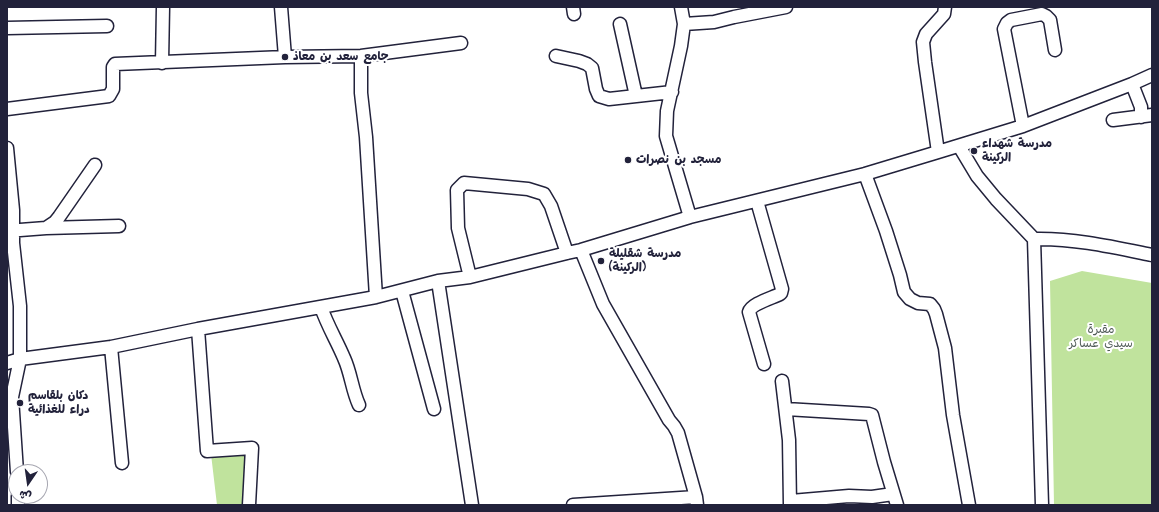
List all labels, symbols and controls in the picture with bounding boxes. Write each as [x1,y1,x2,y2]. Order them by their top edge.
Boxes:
place label: جامع سعد بن معاذ [293,50,389,64]
marker: جامع سعد بن معاذ [280,52,290,62]
place label: مدرسة شهداء الركينة [982,137,1052,165]
marker: مدرسة شهداء الركينة [969,146,979,156]
place label: مسجد بن نصرات [636,153,722,167]
marker: مسجد بن نصرات [623,155,633,165]
place label: مدرسة شقليلة (الركينة) [609,247,681,275]
marker: مدرسة شقليلة (الركينة) [596,256,606,266]
park label: مقبرة سيدي عساكر [1069,323,1133,351]
place label: دكان بلقاسم دراء للغذائية [28,389,90,417]
marker: دكان بلقاسم دراء للغذائية [15,398,25,408]
north arrow [8,464,48,504]
text: ش [18,487,33,504]

